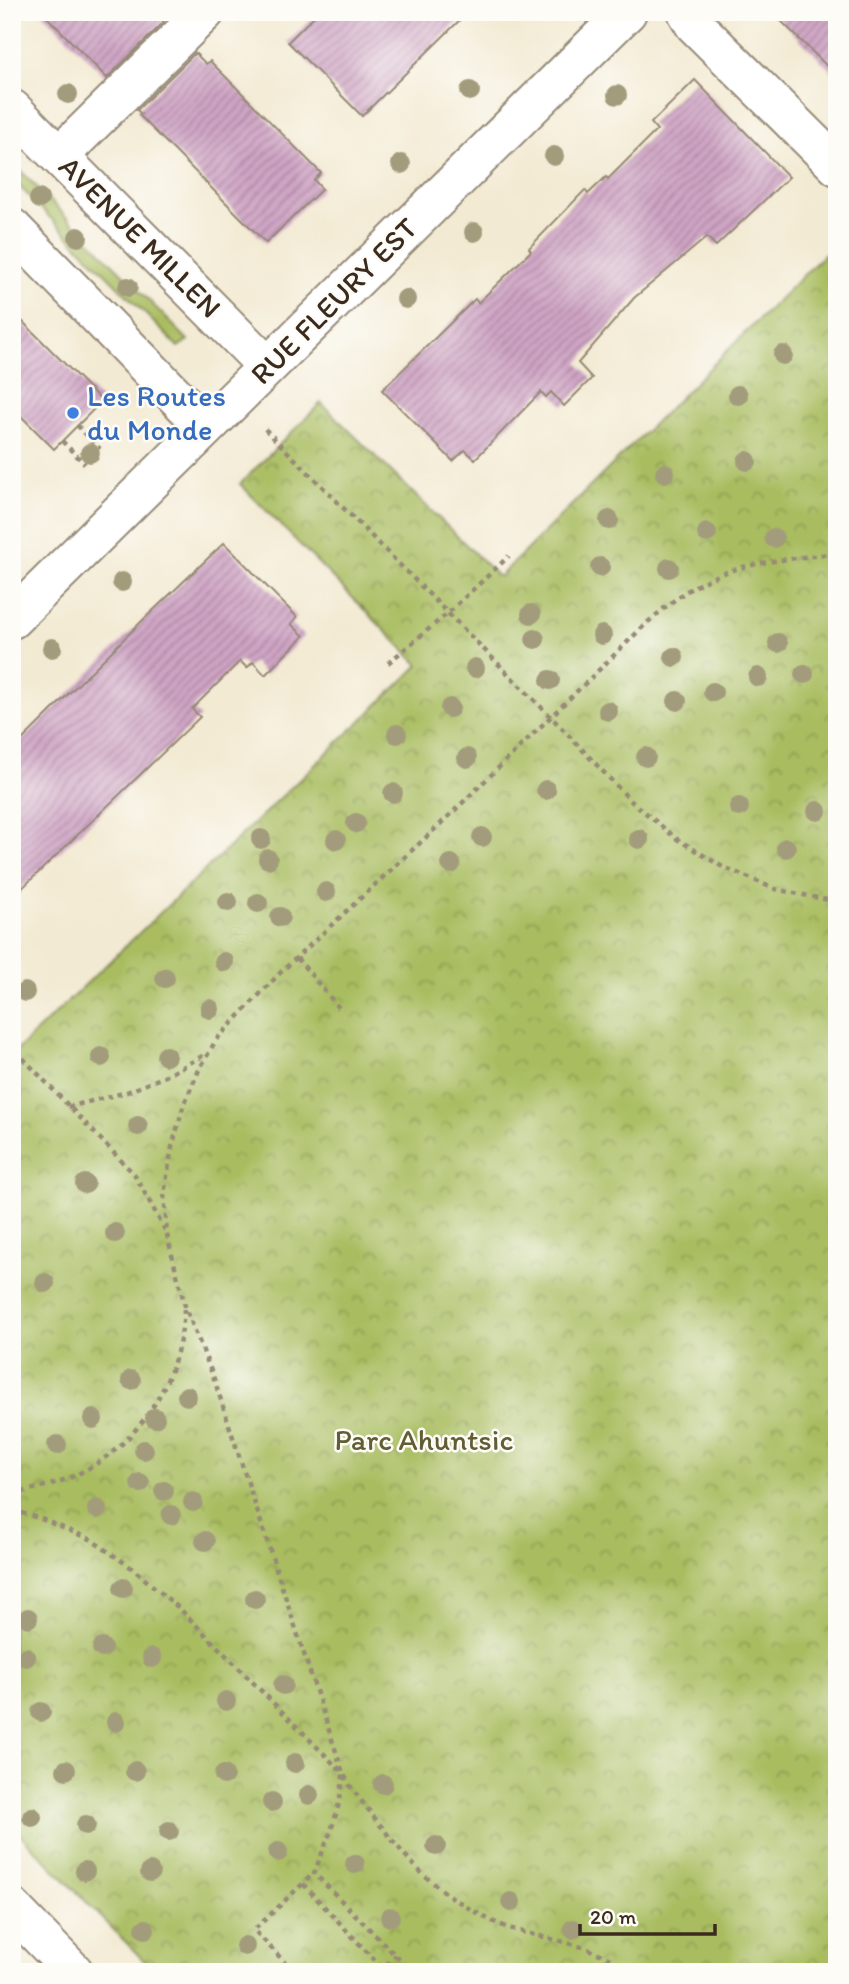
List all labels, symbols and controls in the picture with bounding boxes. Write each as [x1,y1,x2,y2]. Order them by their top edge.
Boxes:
street label: AVENUE MILLEN [51,148,229,326]
street label: RUE FLEURY EST [242,209,425,392]
place label: Les Routes du Monde [87,377,226,448]
marker: Les Routes du Monde [65,405,81,421]
park label: Parc Ahuntsic [334,1421,514,1458]
scale bar [580,1893,714,1937]
text: 20 m [590,1904,637,1929]

